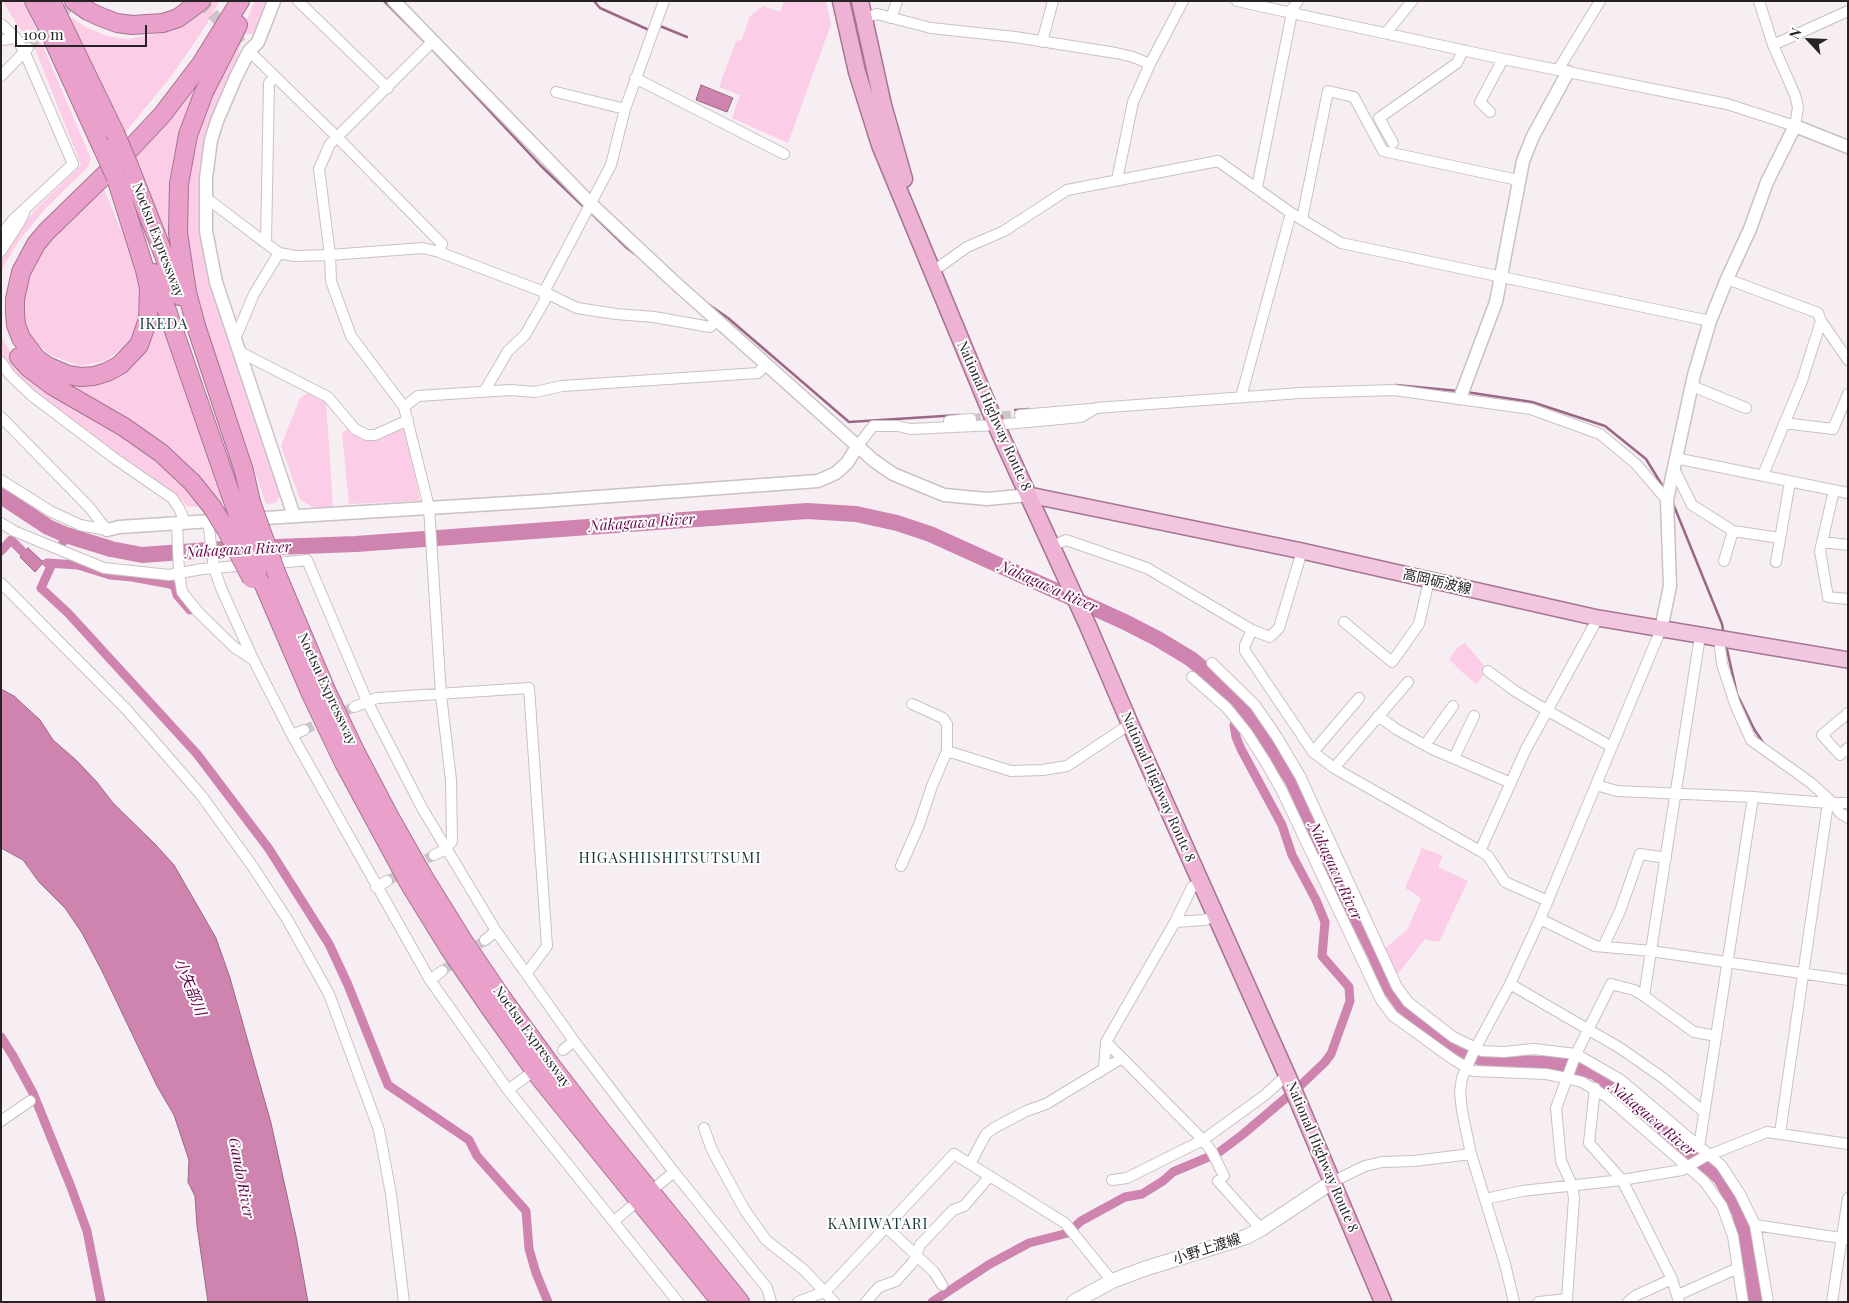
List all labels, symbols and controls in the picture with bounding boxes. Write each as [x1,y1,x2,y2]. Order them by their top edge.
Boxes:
scale bar [18,15,150,47]
north arrow [1784,15,1834,65]
text: 100 m [23,24,64,44]
text: N [1784,25,1806,42]
street label: Noetsu Expressway [128,180,188,300]
district label: IKEDA [139,315,189,333]
street label: National Highway Route 8 [953,339,1035,493]
water label: Nakagawa River [589,510,695,536]
water label: Nakagawa River [185,538,291,562]
water label: Nakagawa River [996,557,1100,617]
street label: 高岡砺波線 [1401,566,1473,598]
street label: Noetsu Expressway [294,630,360,748]
street label: National Highway Route 8 [1117,710,1199,864]
water label: Nakagawa River [1304,819,1366,923]
district label: HIGASHIISHITSUTSUMI [576,849,764,867]
water label: 小矢部川 [170,956,210,1018]
street label: Noetsu Expressway [490,983,574,1091]
water label: Nakagawa River [1606,1078,1698,1160]
street label: National Highway Route 8 [1283,1079,1361,1235]
water label: Gando River [224,1136,258,1220]
district label: KAMIWATARI [826,1215,930,1233]
street label: 小野上渡線 [1171,1230,1243,1268]

